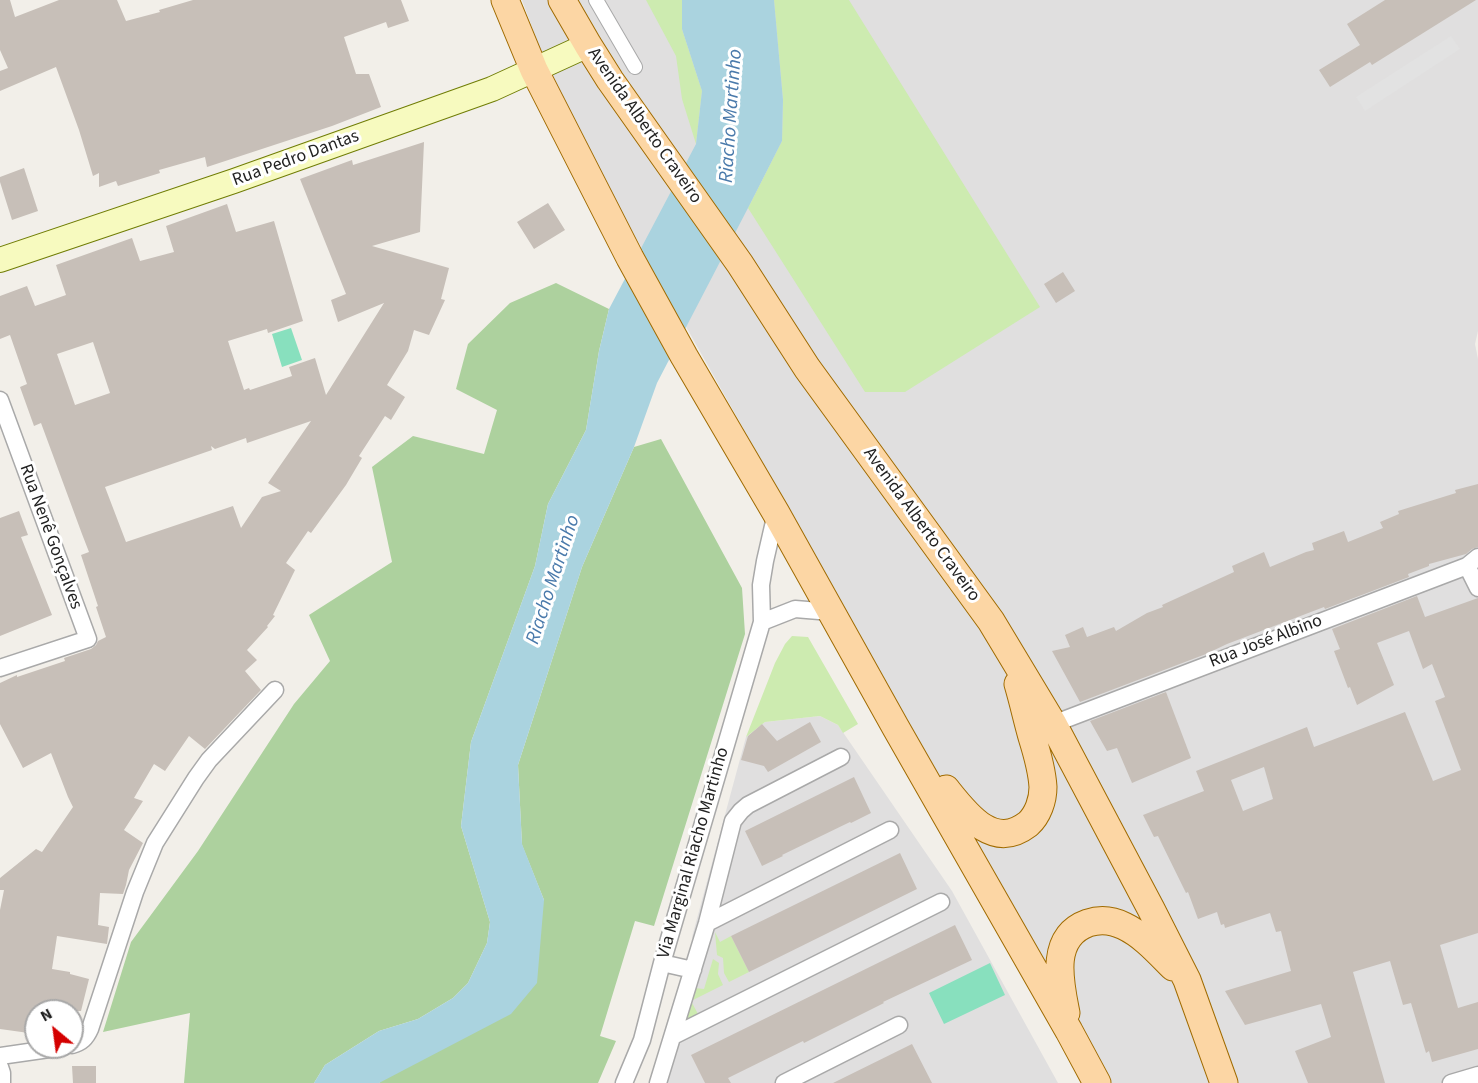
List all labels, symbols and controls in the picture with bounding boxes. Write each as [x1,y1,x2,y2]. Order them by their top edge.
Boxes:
street label: Avenida Alberto Craveiro [582,44,706,208]
water label: Riacho Martinho [715,48,749,184]
street label: Rua Pedro Dantas [230,126,362,192]
street label: Avenida Alberto Craveiro [858,444,984,606]
street label: Rua Nenê Gonçalves [14,461,86,613]
water label: Riacho Martinho [522,513,586,647]
street label: Rua José Albino [1206,611,1326,673]
street label: Via Marginal Riacho Martinho [653,745,735,961]
north arrow [24,999,84,1059]
text: N [36,1003,56,1027]

